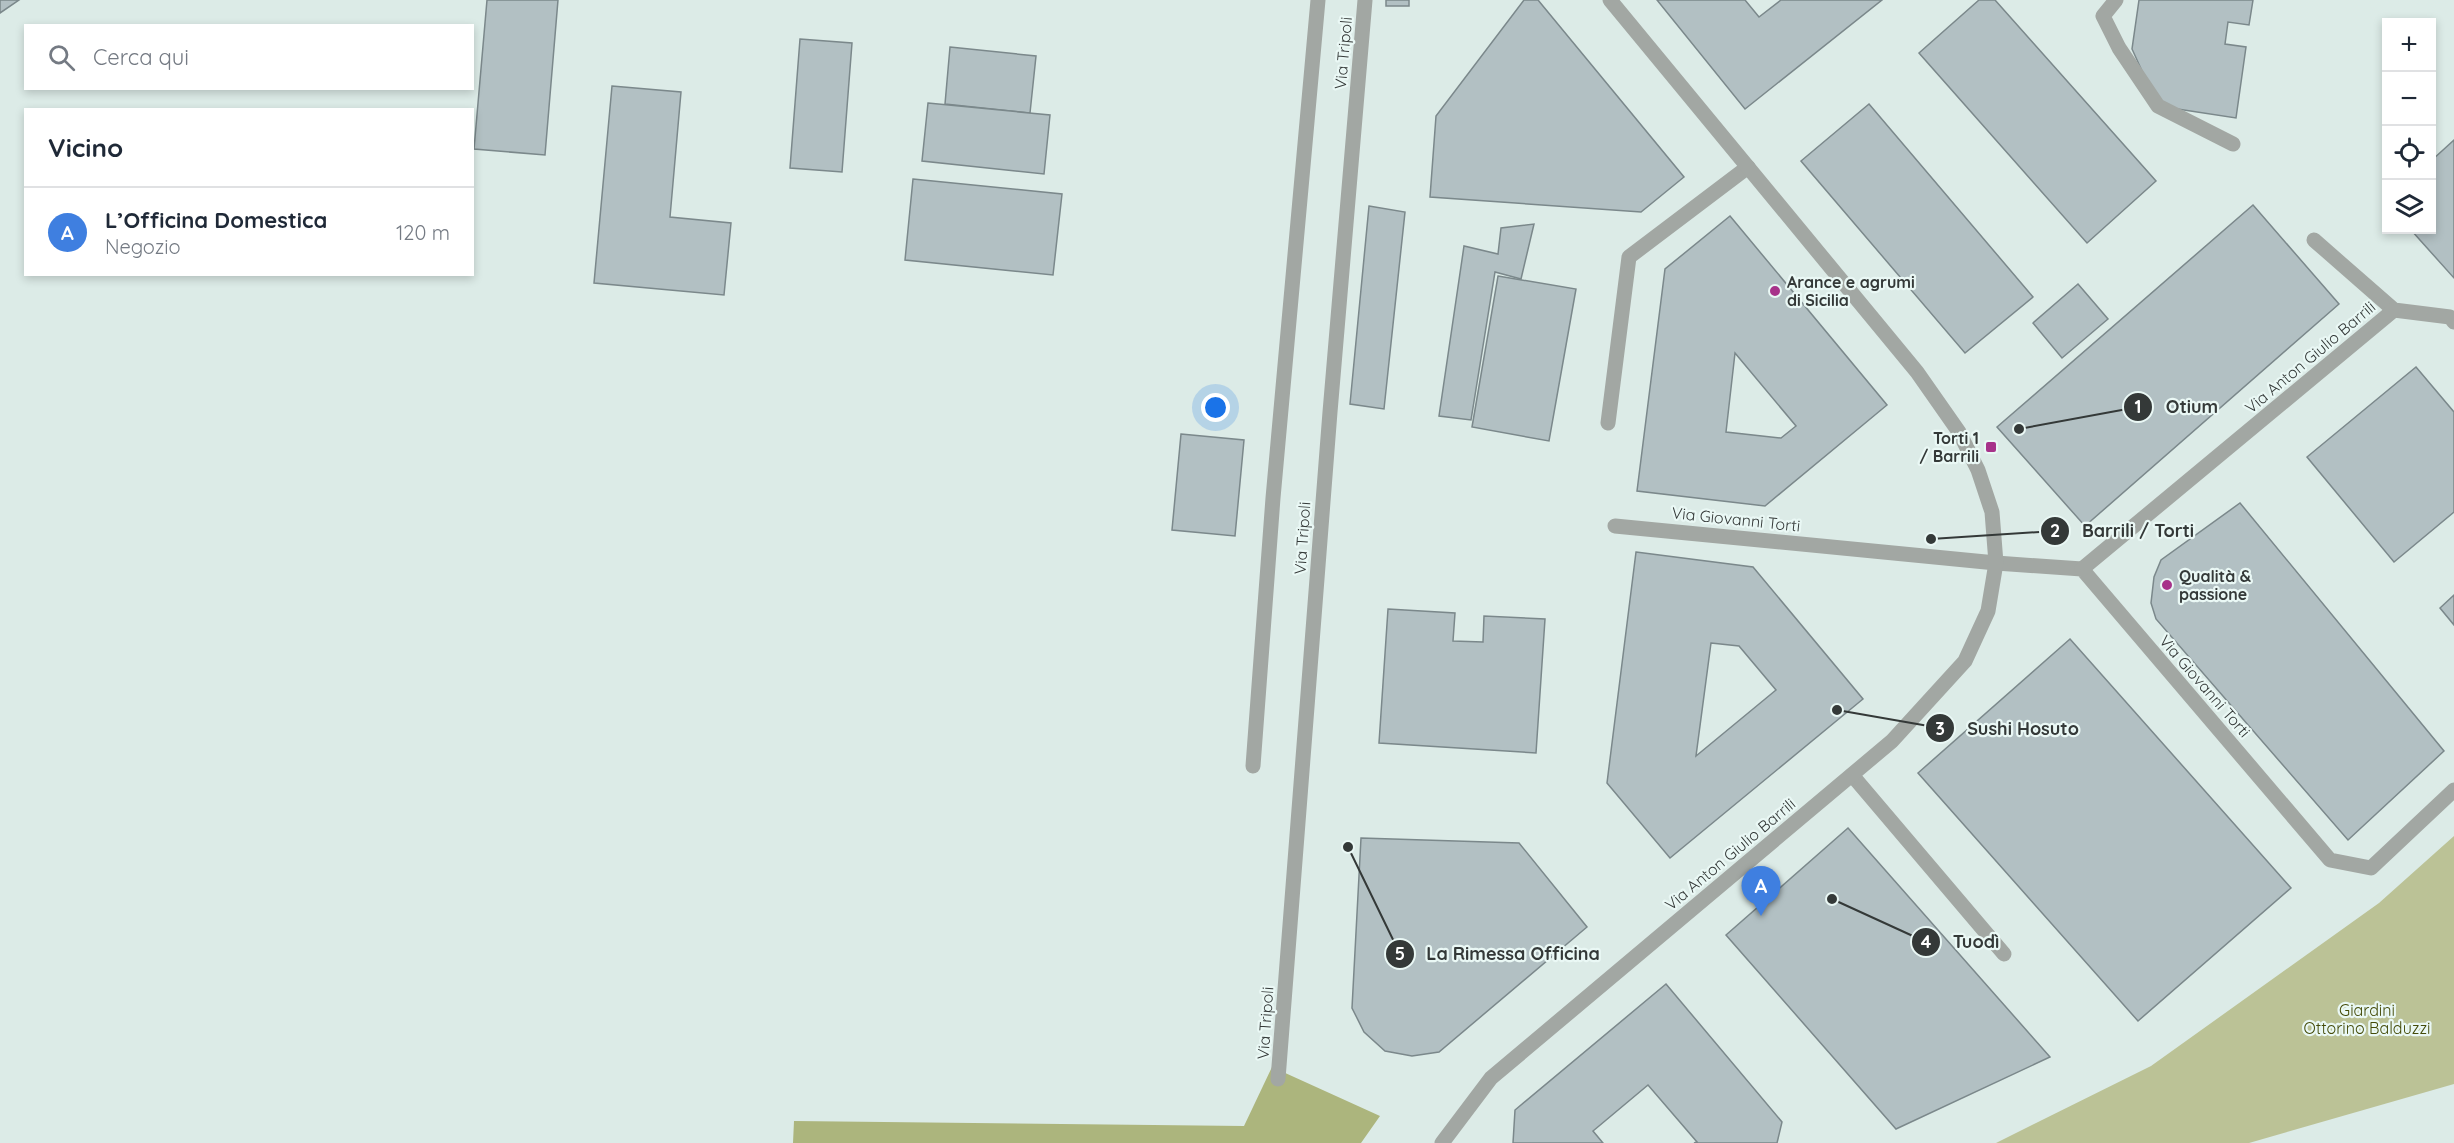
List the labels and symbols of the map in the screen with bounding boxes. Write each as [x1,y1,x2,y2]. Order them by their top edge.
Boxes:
street label: Via Tripoli [1330,16,1356,90]
place label: Arance e agrumi di Sicilia [1787,272,1915,310]
marker: Arance e agrumi di Sicilia [1768,284,1782,298]
street label: Via Anton Giulio Barrili [2241,297,2379,417]
callout: Otium [2123,389,2230,425]
your location [1201,393,1230,422]
text: 1 [2134,395,2142,418]
text: Otium [2166,395,2218,418]
place label: Torti 1 / Barrili [1919,428,1979,466]
marker: Torti 1 / Barrili [1984,440,1998,454]
street label: Via Tripoli [1289,501,1315,575]
street label: Via Giovanni Torti [1671,502,1801,536]
callout: Barrili / Torti [2040,513,2206,549]
text: 2 [2050,519,2060,542]
text: Barrili / Torti [2082,519,2194,542]
place label: Qualità & passione [2179,566,2251,604]
marker: Qualità & passione [2160,578,2174,592]
street label: Via Giovanni Torti [2155,631,2255,741]
callout: Sushi Hosuto [1925,710,2090,746]
text: 3 [1935,717,1945,740]
text: Sushi Hosuto [1967,717,2079,740]
street label: Via Anton Giulio Barrili [1661,794,1799,914]
pin: A [1742,866,1780,916]
callout: Tuodì [1911,924,2011,960]
text: 4 [1921,930,1932,953]
text: Tuodì [1953,930,1999,953]
callout: La Rimessa Officina [1385,936,1612,972]
text: 5 [1395,942,1405,965]
text: La Rimessa Officina [1426,942,1600,965]
street label: Via Tripoli [1252,986,1278,1060]
park label: Giardini Ottorino Balduzzi [2304,1000,2431,1038]

